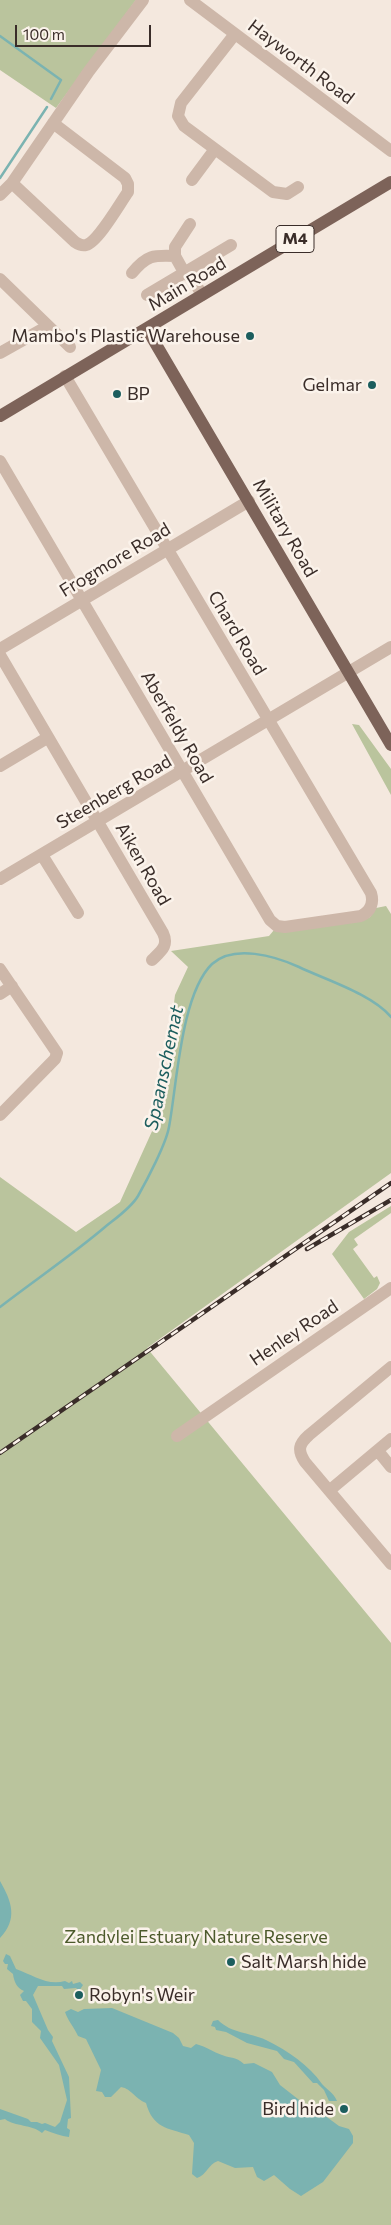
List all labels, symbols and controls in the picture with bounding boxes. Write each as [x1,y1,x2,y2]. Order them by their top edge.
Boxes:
scale bar [18,15,154,47]
street label: Hayworth Road [244,15,358,109]
text: 100 m [23,25,65,43]
road number: M4 [276,225,314,252]
street label: Main Road [144,252,230,316]
place label: Mambo's Plastic Warehouse [11,325,240,347]
marker: Mambo's Plastic Warehouse [244,330,256,342]
place label: Gelmar [302,374,362,396]
marker: Gelmar [366,379,378,391]
place label: BP [127,383,150,405]
marker: BP [111,388,123,400]
street label: Military Road [248,475,322,581]
street label: Frogmore Road [56,518,174,602]
street label: Chard Road [203,587,271,679]
street label: Aberfeldy Road [136,667,218,787]
street label: Steenberg Road [53,750,175,834]
street label: Aiken Road [111,819,175,909]
water label: Spaanschemat [140,1004,188,1132]
street label: Henley Road [246,1296,342,1370]
park label: Zandvlei Estuary Nature Reserve [64,1926,328,1948]
place label: Salt Marsh hide [241,1951,367,1973]
marker: Salt Marsh hide [225,1956,237,1968]
place label: Robyn's Weir [89,1984,195,2006]
marker: Robyn's Weir [73,1989,85,2001]
place label: Bird hide [262,2098,334,2120]
marker: Bird hide [338,2103,350,2115]

